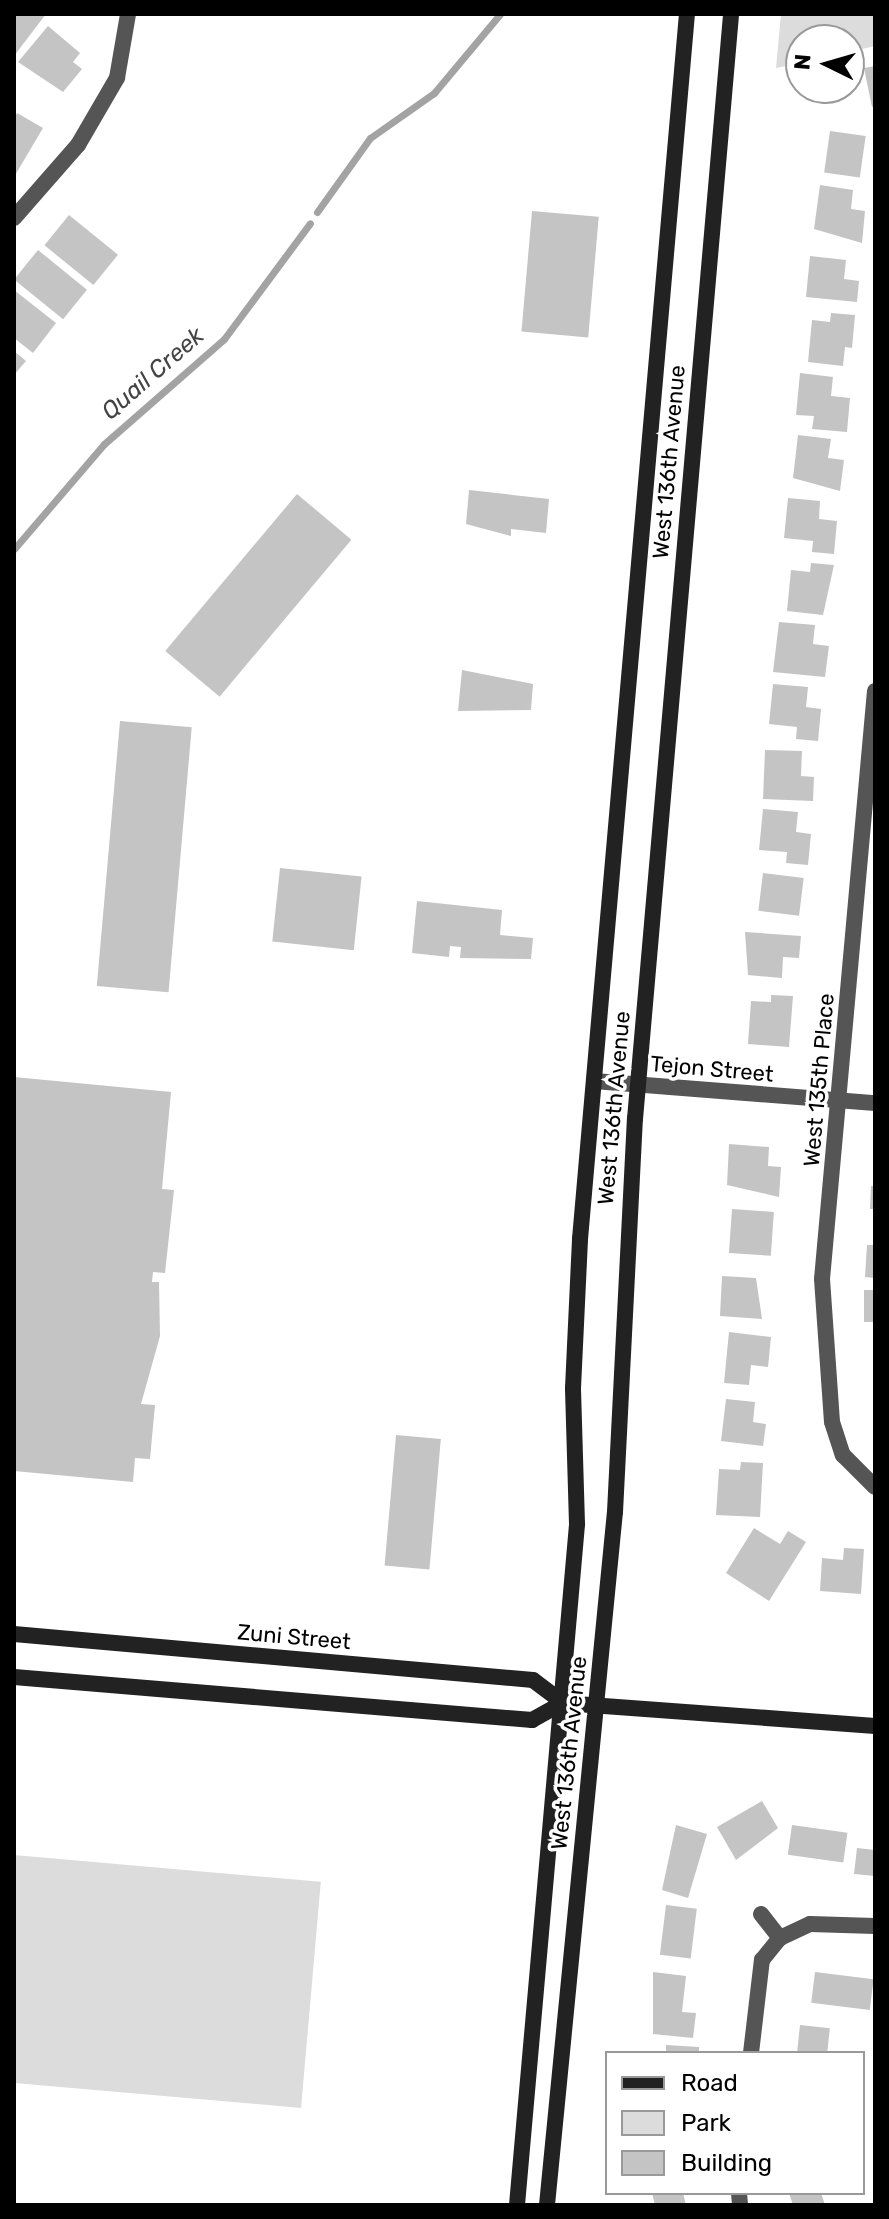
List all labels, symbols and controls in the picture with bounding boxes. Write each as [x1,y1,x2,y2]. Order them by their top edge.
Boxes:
north arrow [785,24,865,104]
text: N [788,53,817,71]
water label: Quail Creek [96,322,210,426]
street label: West 136th Avenue [647,364,691,560]
street label: West 135th Place [798,992,840,1168]
street label: West 136th Avenue [592,1010,636,1206]
street label: Tejon Street [649,1050,775,1088]
street label: Zuni Street [236,1619,352,1655]
street label: West 136th Avenue [546,1655,592,1851]
legend [605,2051,865,2195]
text: Road [681,2069,738,2097]
text: Park [681,2109,731,2137]
text: Building [681,2149,772,2177]

